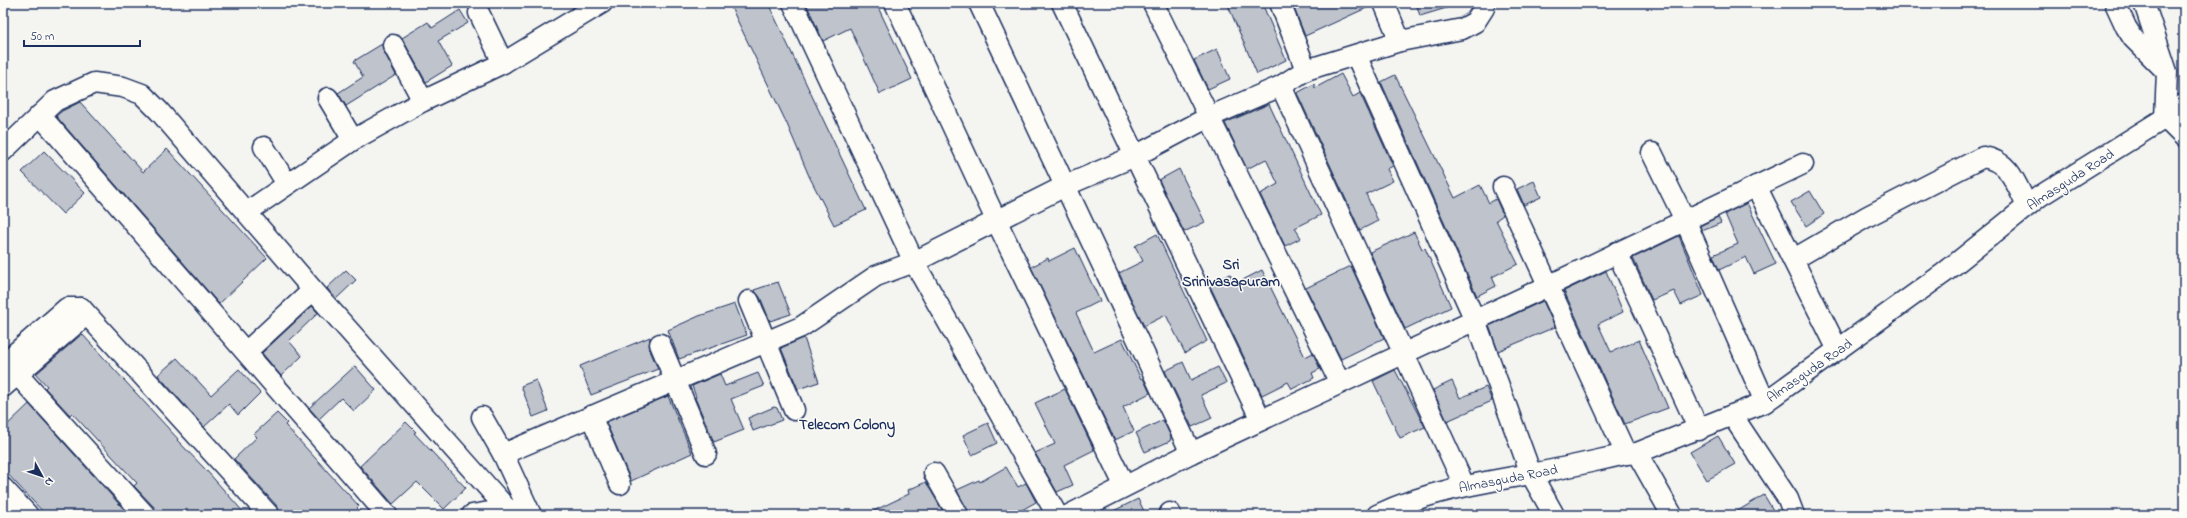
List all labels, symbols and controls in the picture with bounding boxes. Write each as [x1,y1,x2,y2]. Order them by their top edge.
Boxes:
scale bar [24,22,140,48]
text: 50 m [30,28,54,46]
street label: Almasguda Road [2023,144,2119,217]
district label: Sri Srinivasapuram [1182,254,1280,293]
street label: Almasguda Road [1763,334,1858,409]
district label: Telecom Colony [799,414,896,438]
north arrow [22,456,62,496]
street label: Almasguda Road [1457,460,1560,500]
text: N [40,474,57,490]

